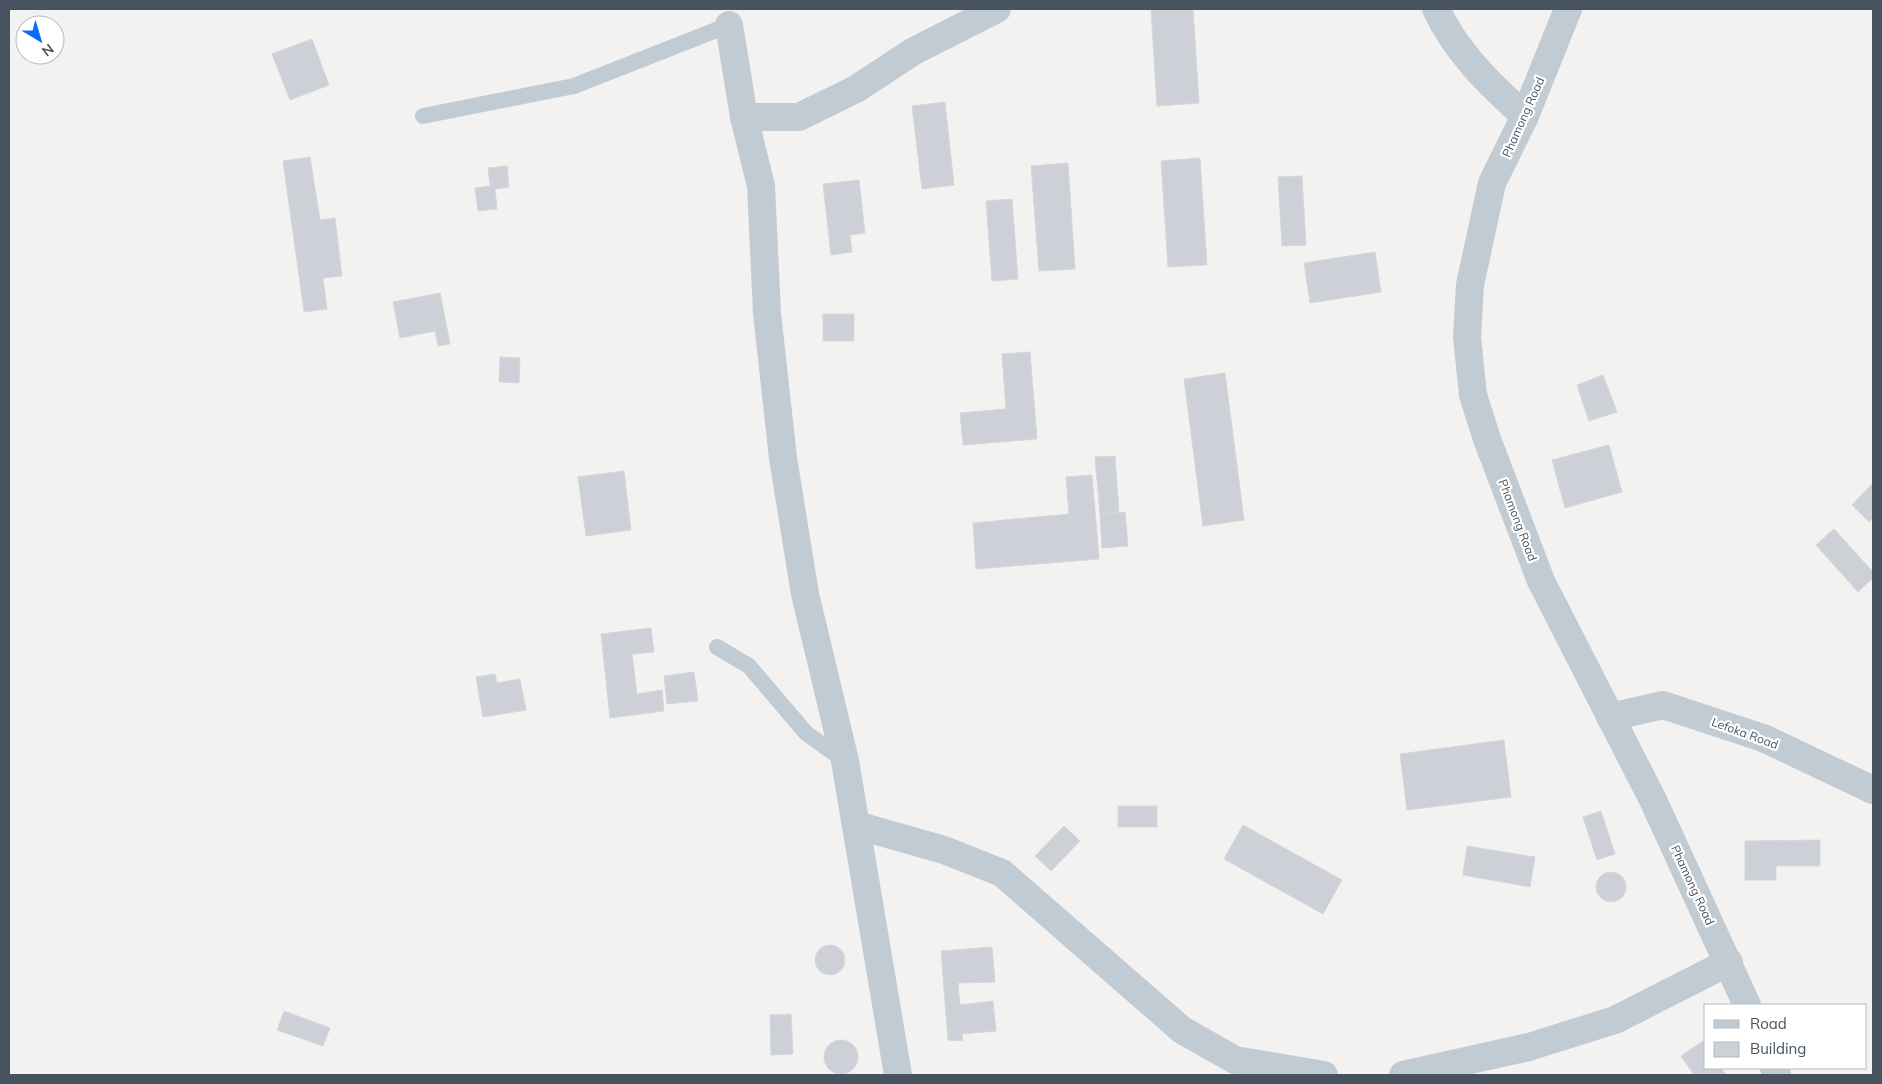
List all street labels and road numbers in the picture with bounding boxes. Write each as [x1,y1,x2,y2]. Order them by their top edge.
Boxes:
street label: Phamong Road [1499,75,1547,159]
street label: Phamong Road [1496,477,1540,563]
street label: Lefoka Road [1710,714,1780,752]
street label: Phamong Road [1668,843,1718,927]

